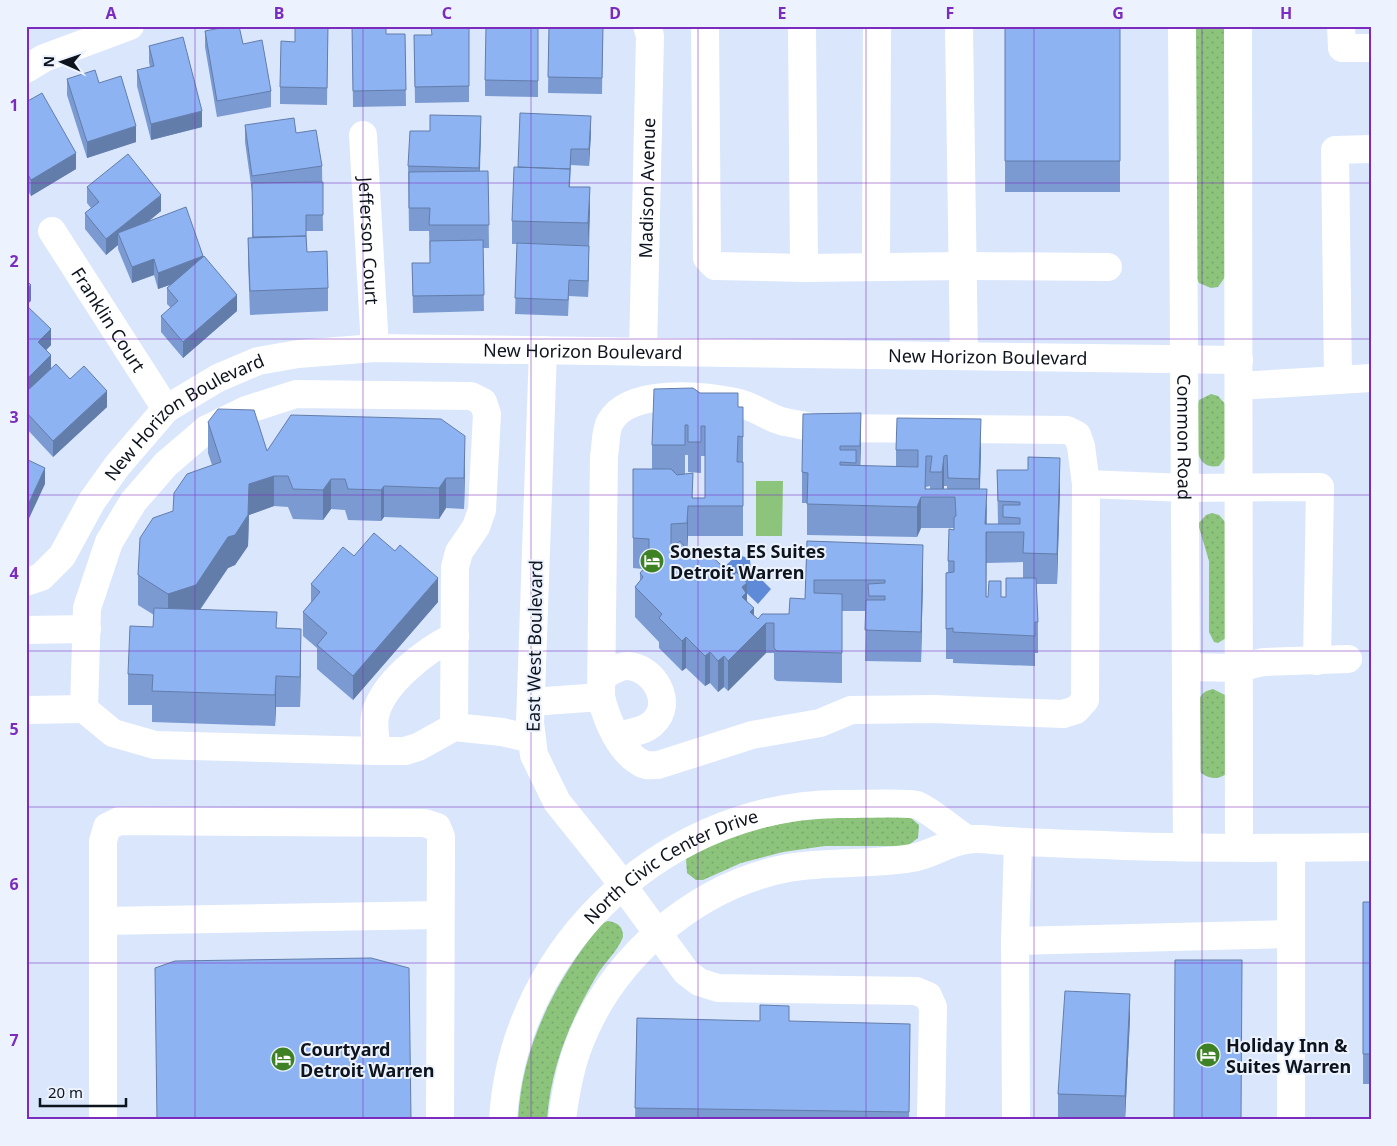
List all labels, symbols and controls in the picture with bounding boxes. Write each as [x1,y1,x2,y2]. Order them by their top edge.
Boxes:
text: A [105,2,117,24]
text: B [274,2,284,24]
text: C [442,2,452,24]
text: D [609,2,621,24]
text: E [778,2,787,24]
text: F [946,2,954,24]
text: G [1112,2,1124,24]
text: H [1280,2,1292,24]
north arrow [38,38,88,88]
text: N [39,56,58,68]
text: 1 [9,94,19,116]
street label: Madison Avenue [633,117,660,259]
street label: Jefferson Court [353,174,385,306]
text: 2 [9,250,19,272]
street label: Franklin Court [66,263,151,377]
street label: New Horizon Boulevard [483,338,683,364]
street label: New Horizon Boulevard [888,343,1088,370]
street label: New Horizon Boulevard [99,348,268,485]
street label: Common Road [1172,374,1197,500]
text: 3 [9,406,19,428]
place label: Sonesta ES Suites Detroit Warren [670,539,825,584]
hotel icon: Sonesta ES Suites Detroit Warren [639,548,665,574]
street label: East West Boulevard [521,560,547,732]
text: 4 [9,562,19,584]
text: 5 [9,718,19,740]
street label: North Civic Center Drive [578,803,761,929]
text: 6 [9,873,19,895]
text: 7 [9,1029,19,1051]
place label: Holiday Inn & Suites Warren [1226,1033,1351,1078]
place label: Courtyard Detroit Warren [300,1037,435,1082]
hotel icon: Holiday Inn & Suites Warren [1195,1042,1221,1068]
hotel icon: Courtyard Detroit Warren [270,1046,296,1072]
scale bar [40,1076,126,1108]
text: 20 m [48,1082,83,1102]

